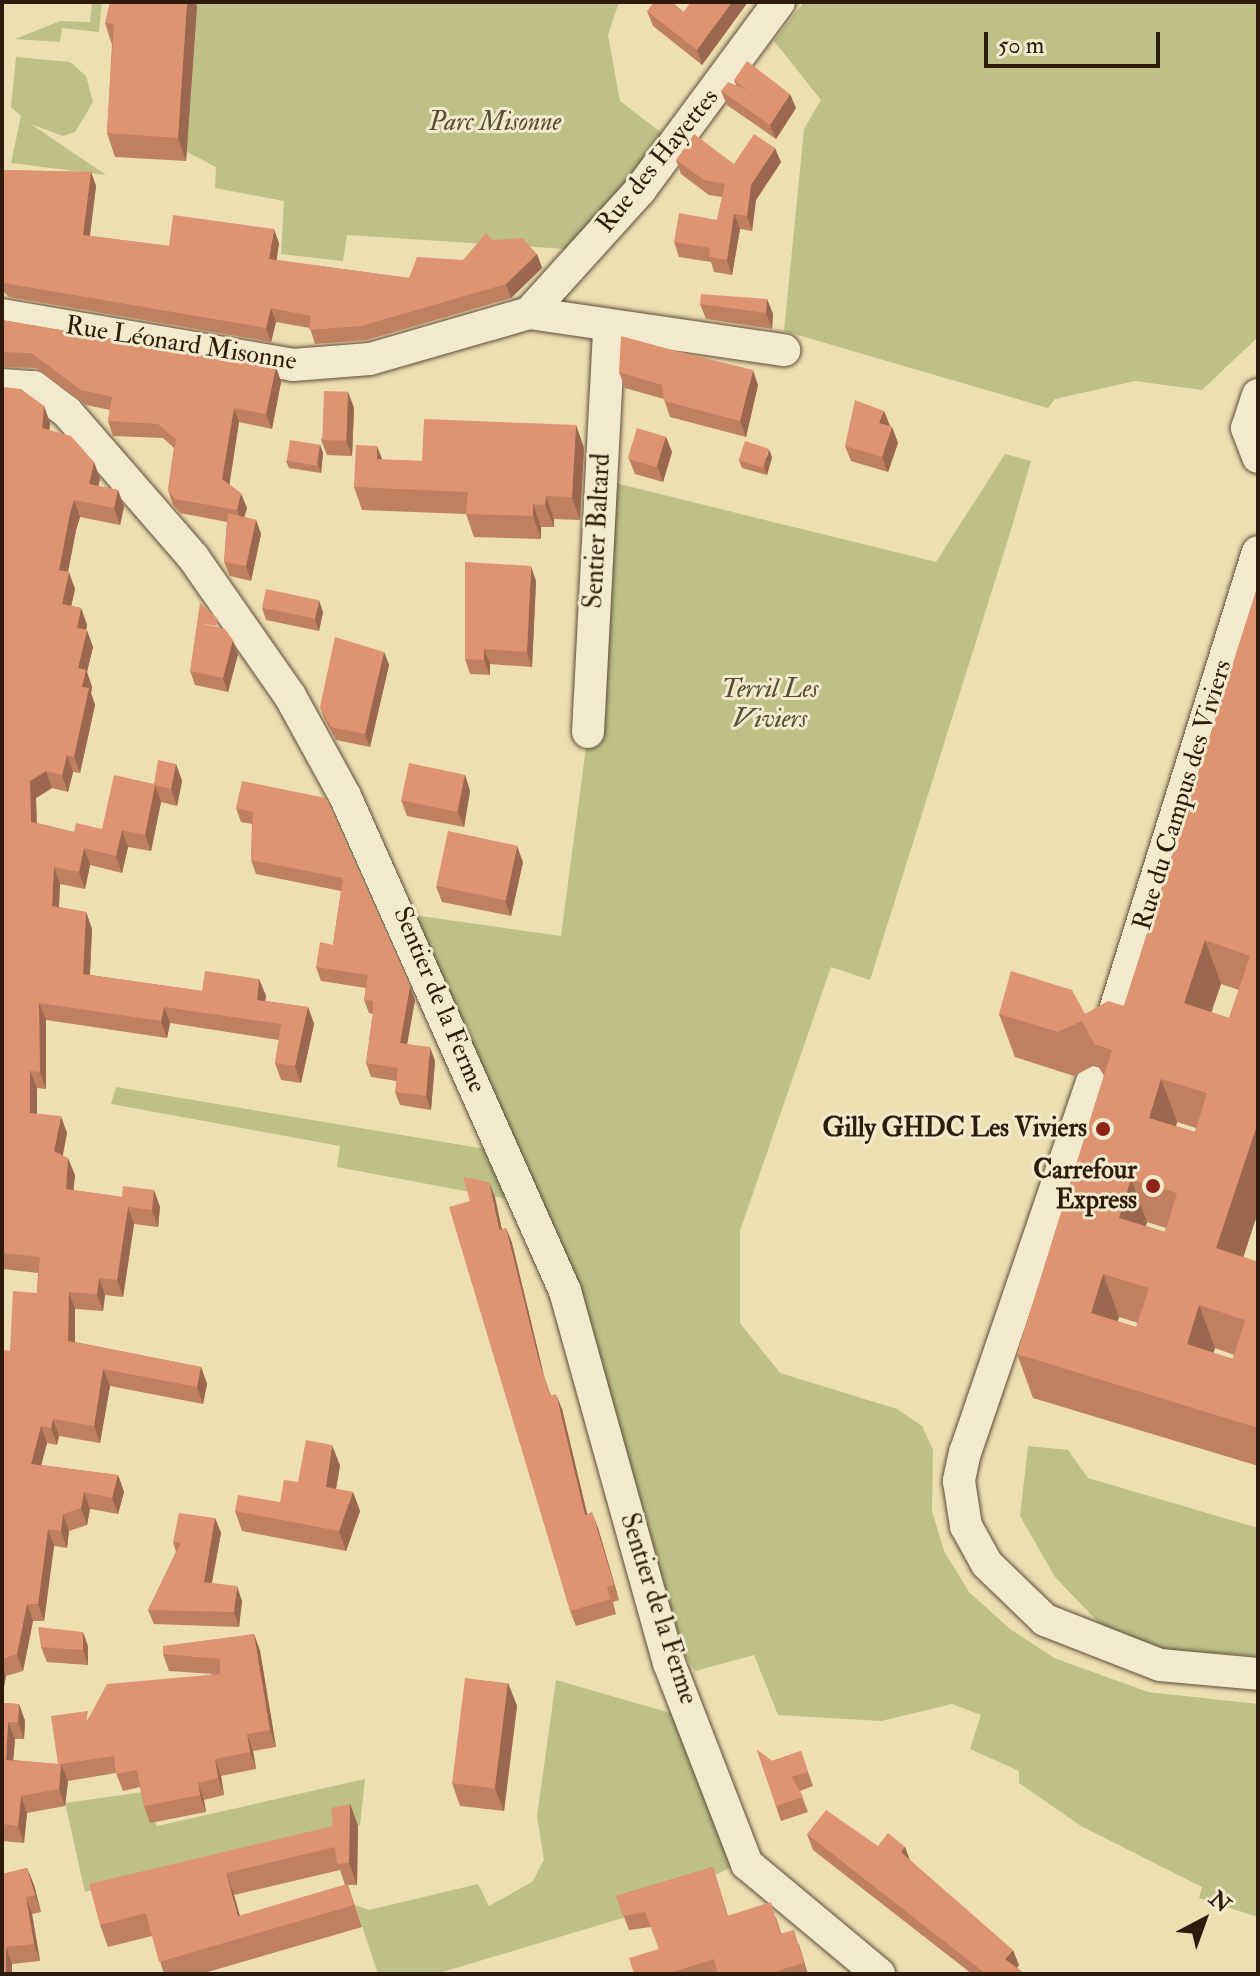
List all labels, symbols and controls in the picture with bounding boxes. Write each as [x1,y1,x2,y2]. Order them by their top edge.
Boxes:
scale bar [988,16,1164,66]
text: 50 m [998,30,1044,61]
street label: Rue des Hayettes [590,83,726,239]
park label: Parc Misonne [429,107,561,139]
street label: Rue Léonard Misonne [63,310,299,378]
street label: Sentier Baltard [578,453,618,609]
street label: Rue du Campus des Viviers [1127,656,1239,934]
park label: Terril Les Viviers [722,674,818,736]
street label: Sentier de la Ferme [386,902,492,1098]
place label: Gilly GHDC Les Viviers [823,1113,1087,1145]
marker: Gilly GHDC Les Viviers [1094,1120,1112,1138]
place label: Carrefour Express [1033,1155,1137,1216]
marker: Carrefour Express [1144,1177,1162,1195]
street label: Sentier de la Ferme [612,1510,704,1708]
north arrow [1164,1880,1244,1960]
text: N [1203,1885,1236,1919]

